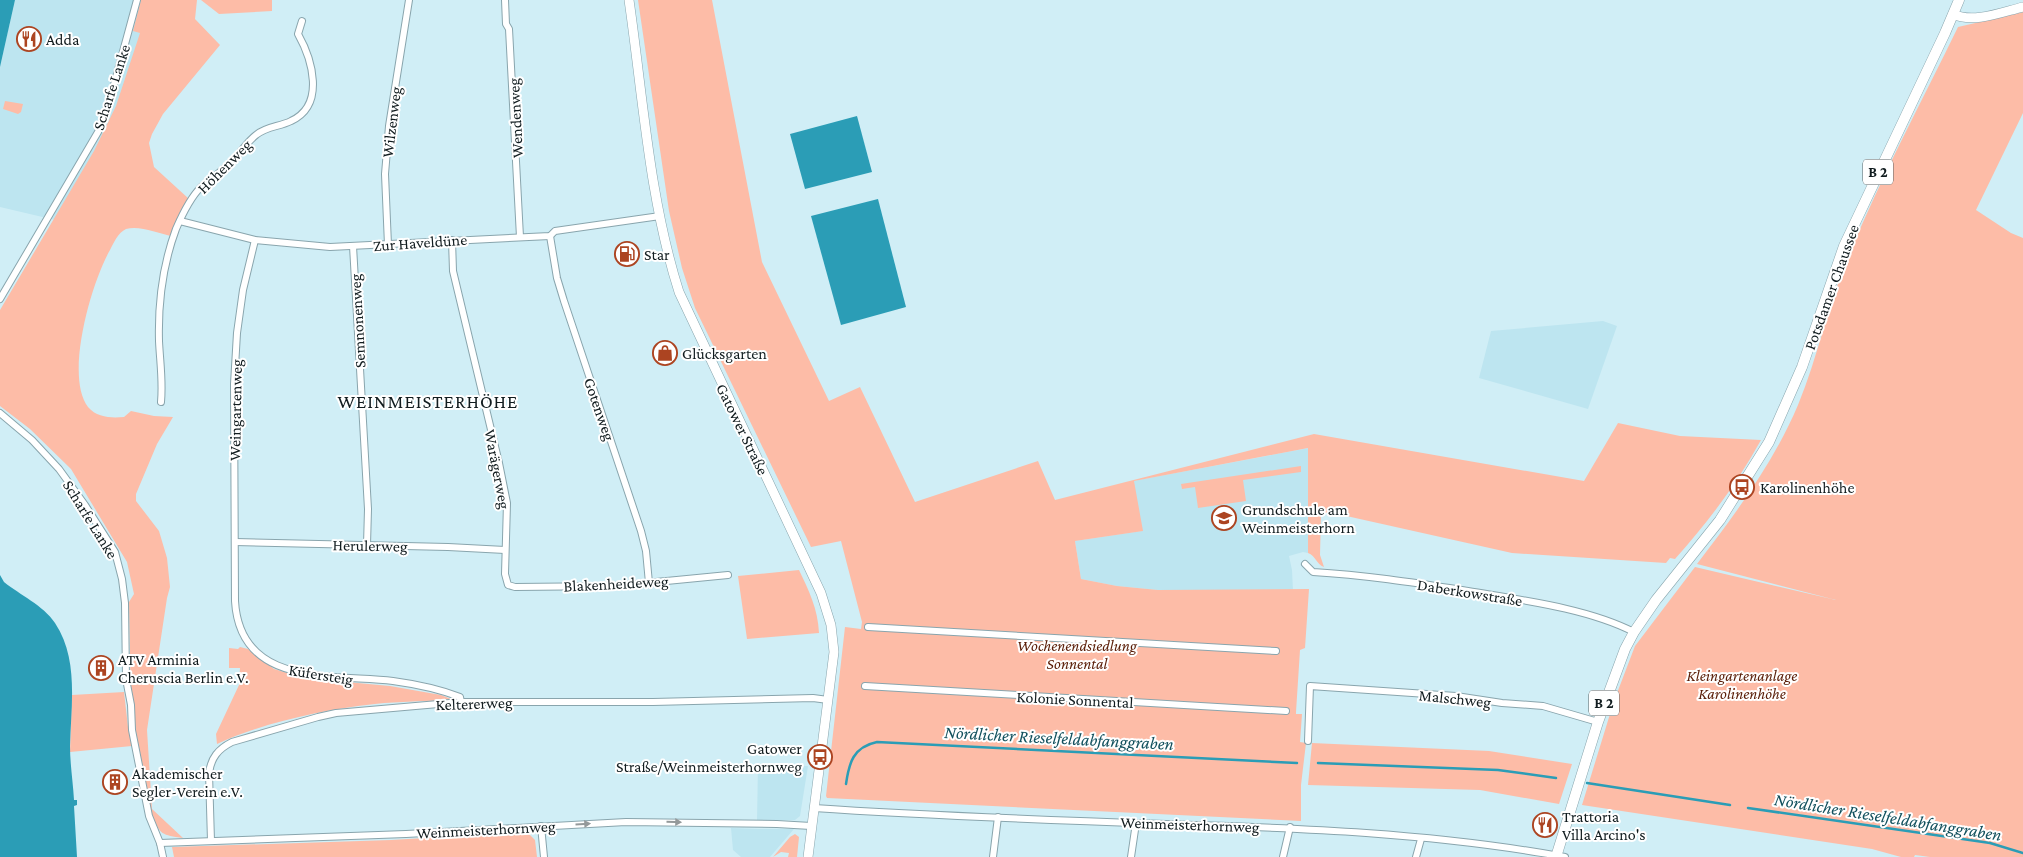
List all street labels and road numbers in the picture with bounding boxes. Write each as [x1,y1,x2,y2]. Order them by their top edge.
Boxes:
street label: Scharfe Lanke [90,42,133,132]
street label: Wendenweg [505,77,527,158]
street label: Wilzenweg [379,85,405,159]
street label: Höhenweg [194,136,256,197]
road number: B 2 [1863,160,1893,184]
street label: Potsdamer Chaussee [1801,222,1862,352]
street label: Zur Haveldüne [372,231,468,254]
street label: Semnonenweg [347,273,369,369]
street label: Weingartenweg [226,359,246,461]
street label: Gotenweg [580,376,618,443]
street label: Gatower Straße [713,381,772,478]
street label: Warägerweg [480,428,514,511]
street label: Scharfe Lanke [60,477,121,561]
street label: Herulerweg [332,536,408,556]
street label: Blakenheideweg [563,572,669,596]
street label: Daberkowstraße [1416,576,1524,609]
street label: Küfersteig [287,661,355,689]
street label: Malschweg [1418,686,1492,712]
street label: Kolonie Sonnental [1016,688,1134,711]
road number: B 2 [1589,690,1619,716]
street label: Keltererweg [435,694,513,714]
street label: Weinmeisterhornweg [1120,814,1260,836]
street label: Weinmeisterhornweg [416,817,556,843]

